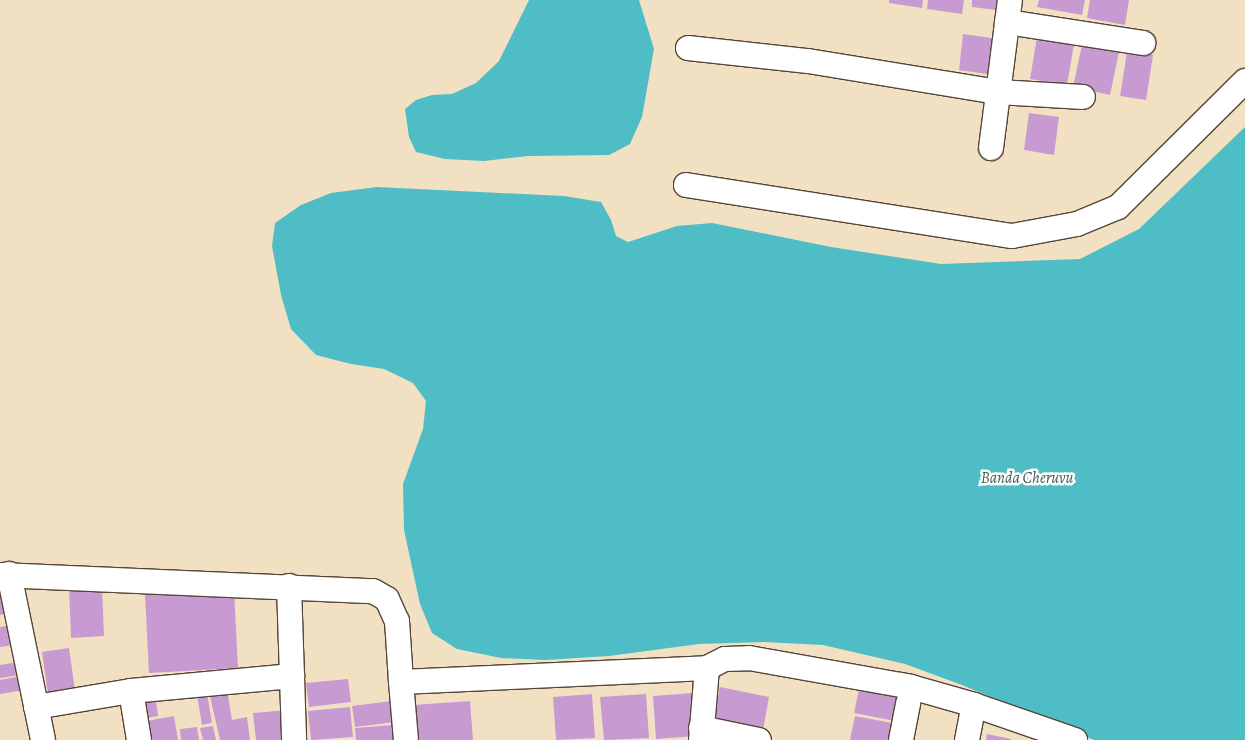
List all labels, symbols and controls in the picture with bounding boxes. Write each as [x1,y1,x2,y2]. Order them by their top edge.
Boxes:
water label: Banda Cheruvu [981,468,1073,488]

